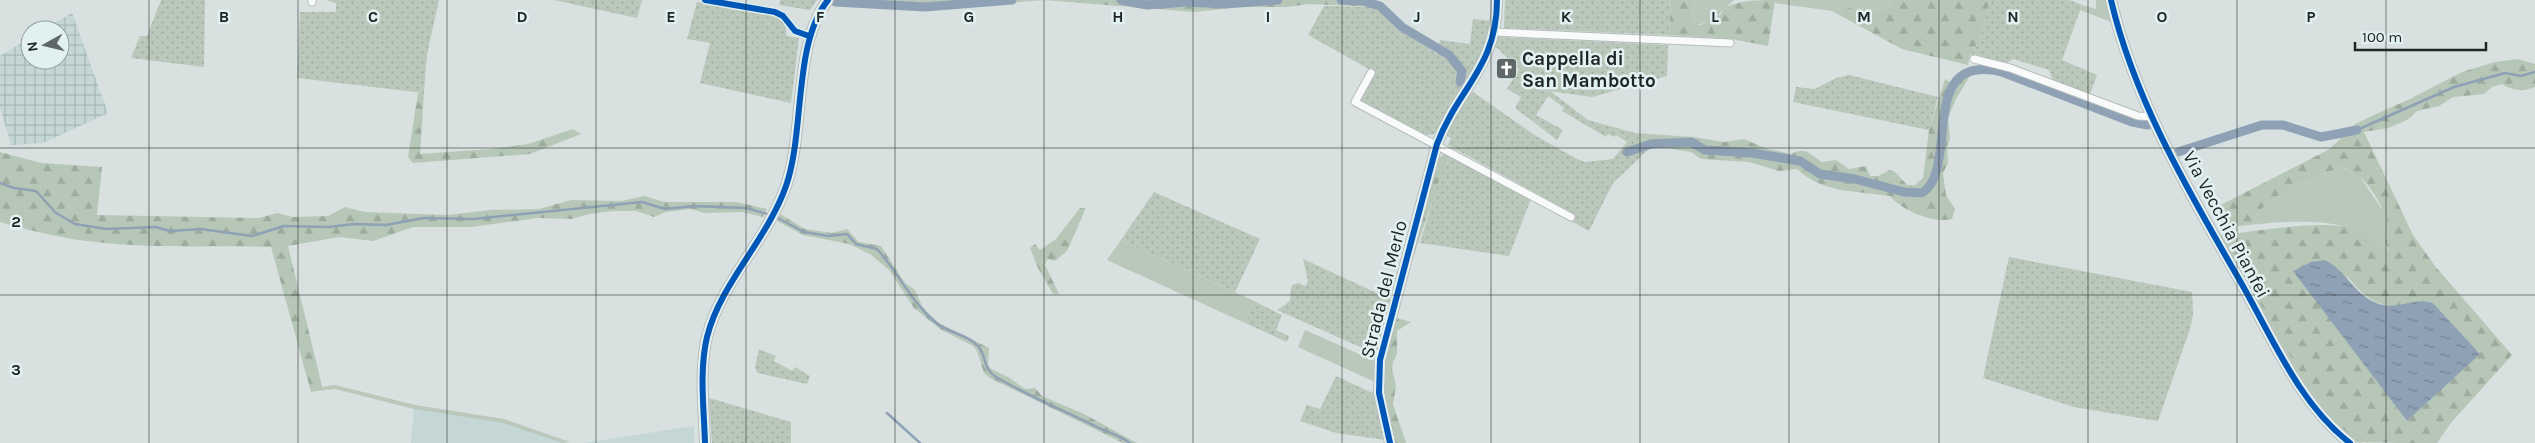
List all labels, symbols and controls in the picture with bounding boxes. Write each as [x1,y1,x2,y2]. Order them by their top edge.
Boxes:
text: B [219,7,229,26]
text: C [368,7,378,26]
text: D [517,7,528,26]
text: E [666,7,676,26]
text: F [816,7,825,26]
text: G [964,7,974,26]
text: H [1112,7,1124,26]
text: I [1266,7,1270,26]
text: J [1413,7,1421,26]
text: K [1561,7,1572,26]
text: L [1711,7,1719,26]
text: M [1857,7,1871,26]
text: N [2007,7,2019,26]
text: O [2157,7,2168,26]
text: P [2306,7,2316,26]
north arrow [20,20,70,70]
scale bar [2355,20,2486,52]
text: 100 m [2362,28,2402,46]
text: N [24,41,42,53]
place label: Cappella di San Mambotto [1522,48,1656,92]
church icon: Cappella di San Mambotto [1494,57,1518,81]
street label: Via Vecchia Pianfei [2178,147,2274,302]
text: 2 [11,212,21,231]
street label: Strada del Merlo [1356,218,1412,361]
text: 3 [11,360,21,379]

